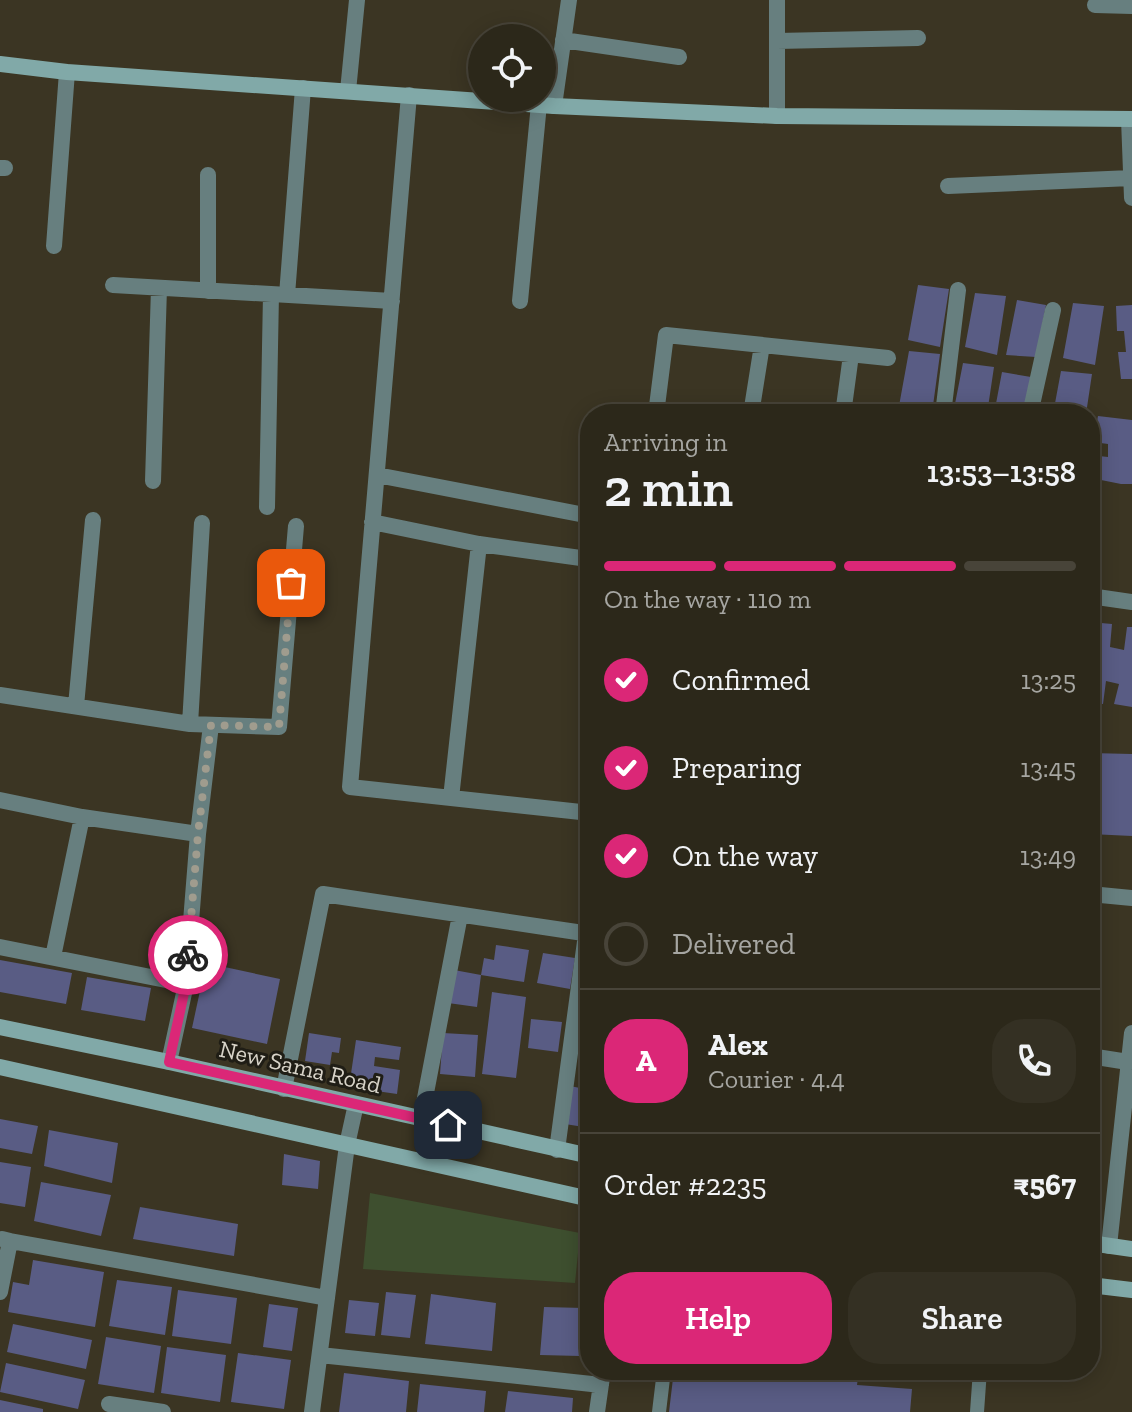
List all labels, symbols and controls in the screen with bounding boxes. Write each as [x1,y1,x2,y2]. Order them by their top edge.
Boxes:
map controls [468,24,556,112]
button: locate [468,24,556,112]
text: Arriving in [604,426,727,458]
text: 13:53–13:58 [927,454,1076,490]
text: 2 min [604,457,733,519]
pin [257,549,325,617]
icon: bag [269,561,313,605]
text: On the way · 110 m [604,583,811,615]
icon: check [604,658,648,702]
text: Confirmed [672,662,810,698]
text: 13:25 [1021,664,1076,696]
icon: check [604,746,648,790]
text: Preparing [672,750,802,786]
text: 13:45 [1020,752,1076,784]
icon: check [604,834,648,878]
text: On the way [672,838,818,874]
text: 13:49 [1020,840,1076,872]
courier [148,915,228,995]
text: Delivered [672,926,795,962]
icon: bike [166,933,210,977]
button: phone [992,1019,1076,1103]
text: Alex [708,1027,768,1063]
street label: New Sama Road [216,1034,384,1099]
text: A [636,1043,656,1079]
text: Courier · 4.4 [708,1063,845,1095]
pin [414,1091,482,1159]
icon: home [426,1103,470,1147]
text: Order #2235 [604,1167,767,1203]
text: ₹567 [1013,1167,1076,1203]
button: Help [604,1272,832,1364]
button: Share [848,1272,1076,1364]

